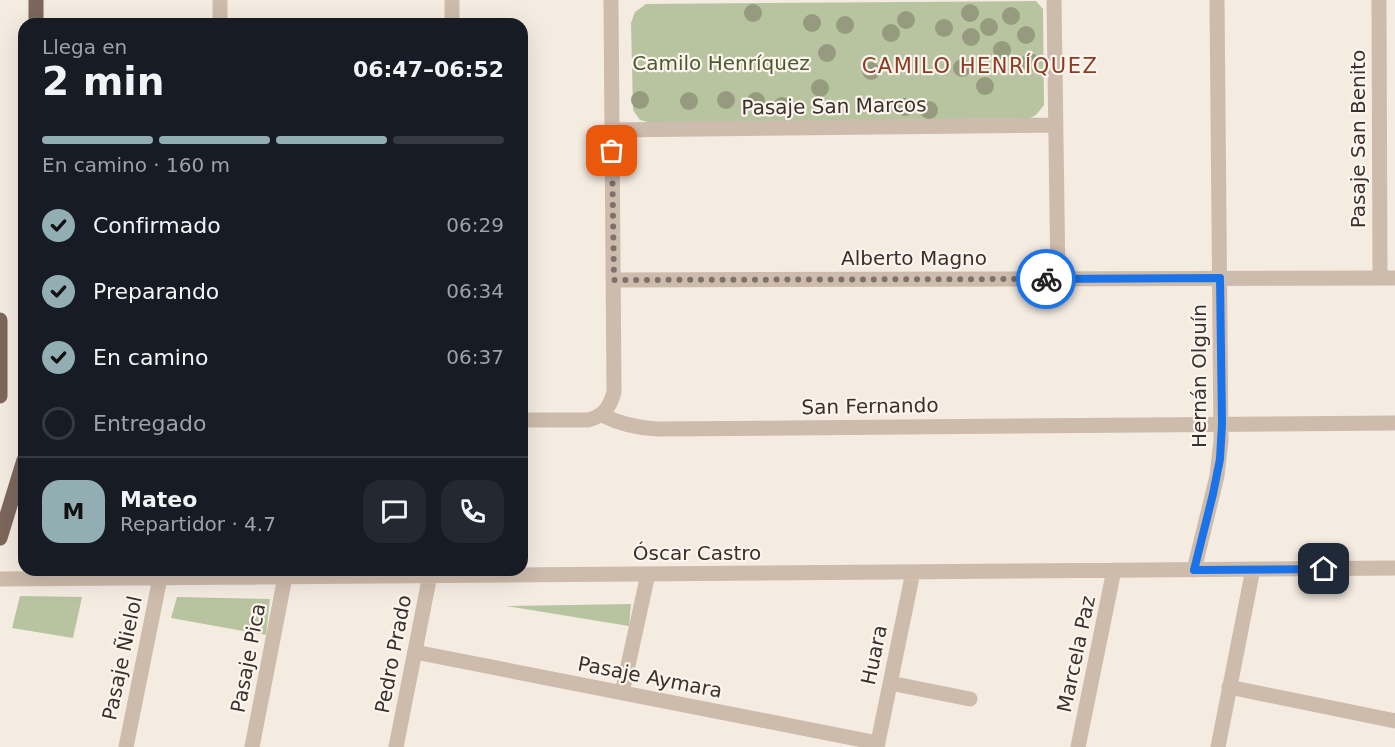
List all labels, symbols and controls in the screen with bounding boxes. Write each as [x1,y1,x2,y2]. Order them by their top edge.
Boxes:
text: Llega en [42,35,127,59]
street label: Pasaje San Benito [1346,50,1370,228]
park label: Camilo Henríquez [632,51,810,75]
district label: CAMILO HENRÍQUEZ [862,53,1098,78]
text: 06:47–06:52 [353,57,504,82]
text: 2 min [42,59,164,104]
street label: Pasaje San Marcos [741,92,927,120]
pin [586,125,637,176]
icon: bag [595,134,628,167]
text: En camino · 160 m [42,153,230,177]
icon: check [42,209,75,242]
text: Confirmado [93,213,221,238]
text: 06:29 [446,213,504,237]
street label: Alberto Magno [841,246,987,270]
courier [1016,249,1076,309]
icon: bike [1030,263,1063,296]
icon: check [42,275,75,308]
text: Preparando [93,279,219,304]
text: 06:34 [446,279,504,303]
street label: Hernán Olguín [1187,304,1211,448]
icon: check [42,341,75,374]
text: En camino [93,345,208,370]
text: 06:37 [446,345,504,369]
street label: San Fernando [801,393,939,419]
text: Entregado [93,411,206,436]
button: chat [363,480,426,543]
button: phone [441,480,504,543]
text: Mateo [120,487,197,512]
text: M [63,499,84,524]
text: Repartidor · 4.7 [120,512,276,536]
street label: Óscar Castro [633,541,761,565]
pin [1298,543,1349,594]
icon: home [1307,552,1340,585]
street label: Pedro Prado [370,593,416,715]
street label: Marcela Paz [1052,593,1100,715]
street label: Pasaje Ñielol [97,594,147,722]
street label: Pasaje Pica [226,601,270,715]
street label: Huara [856,623,892,687]
street label: Pasaje Aymara [576,651,724,703]

